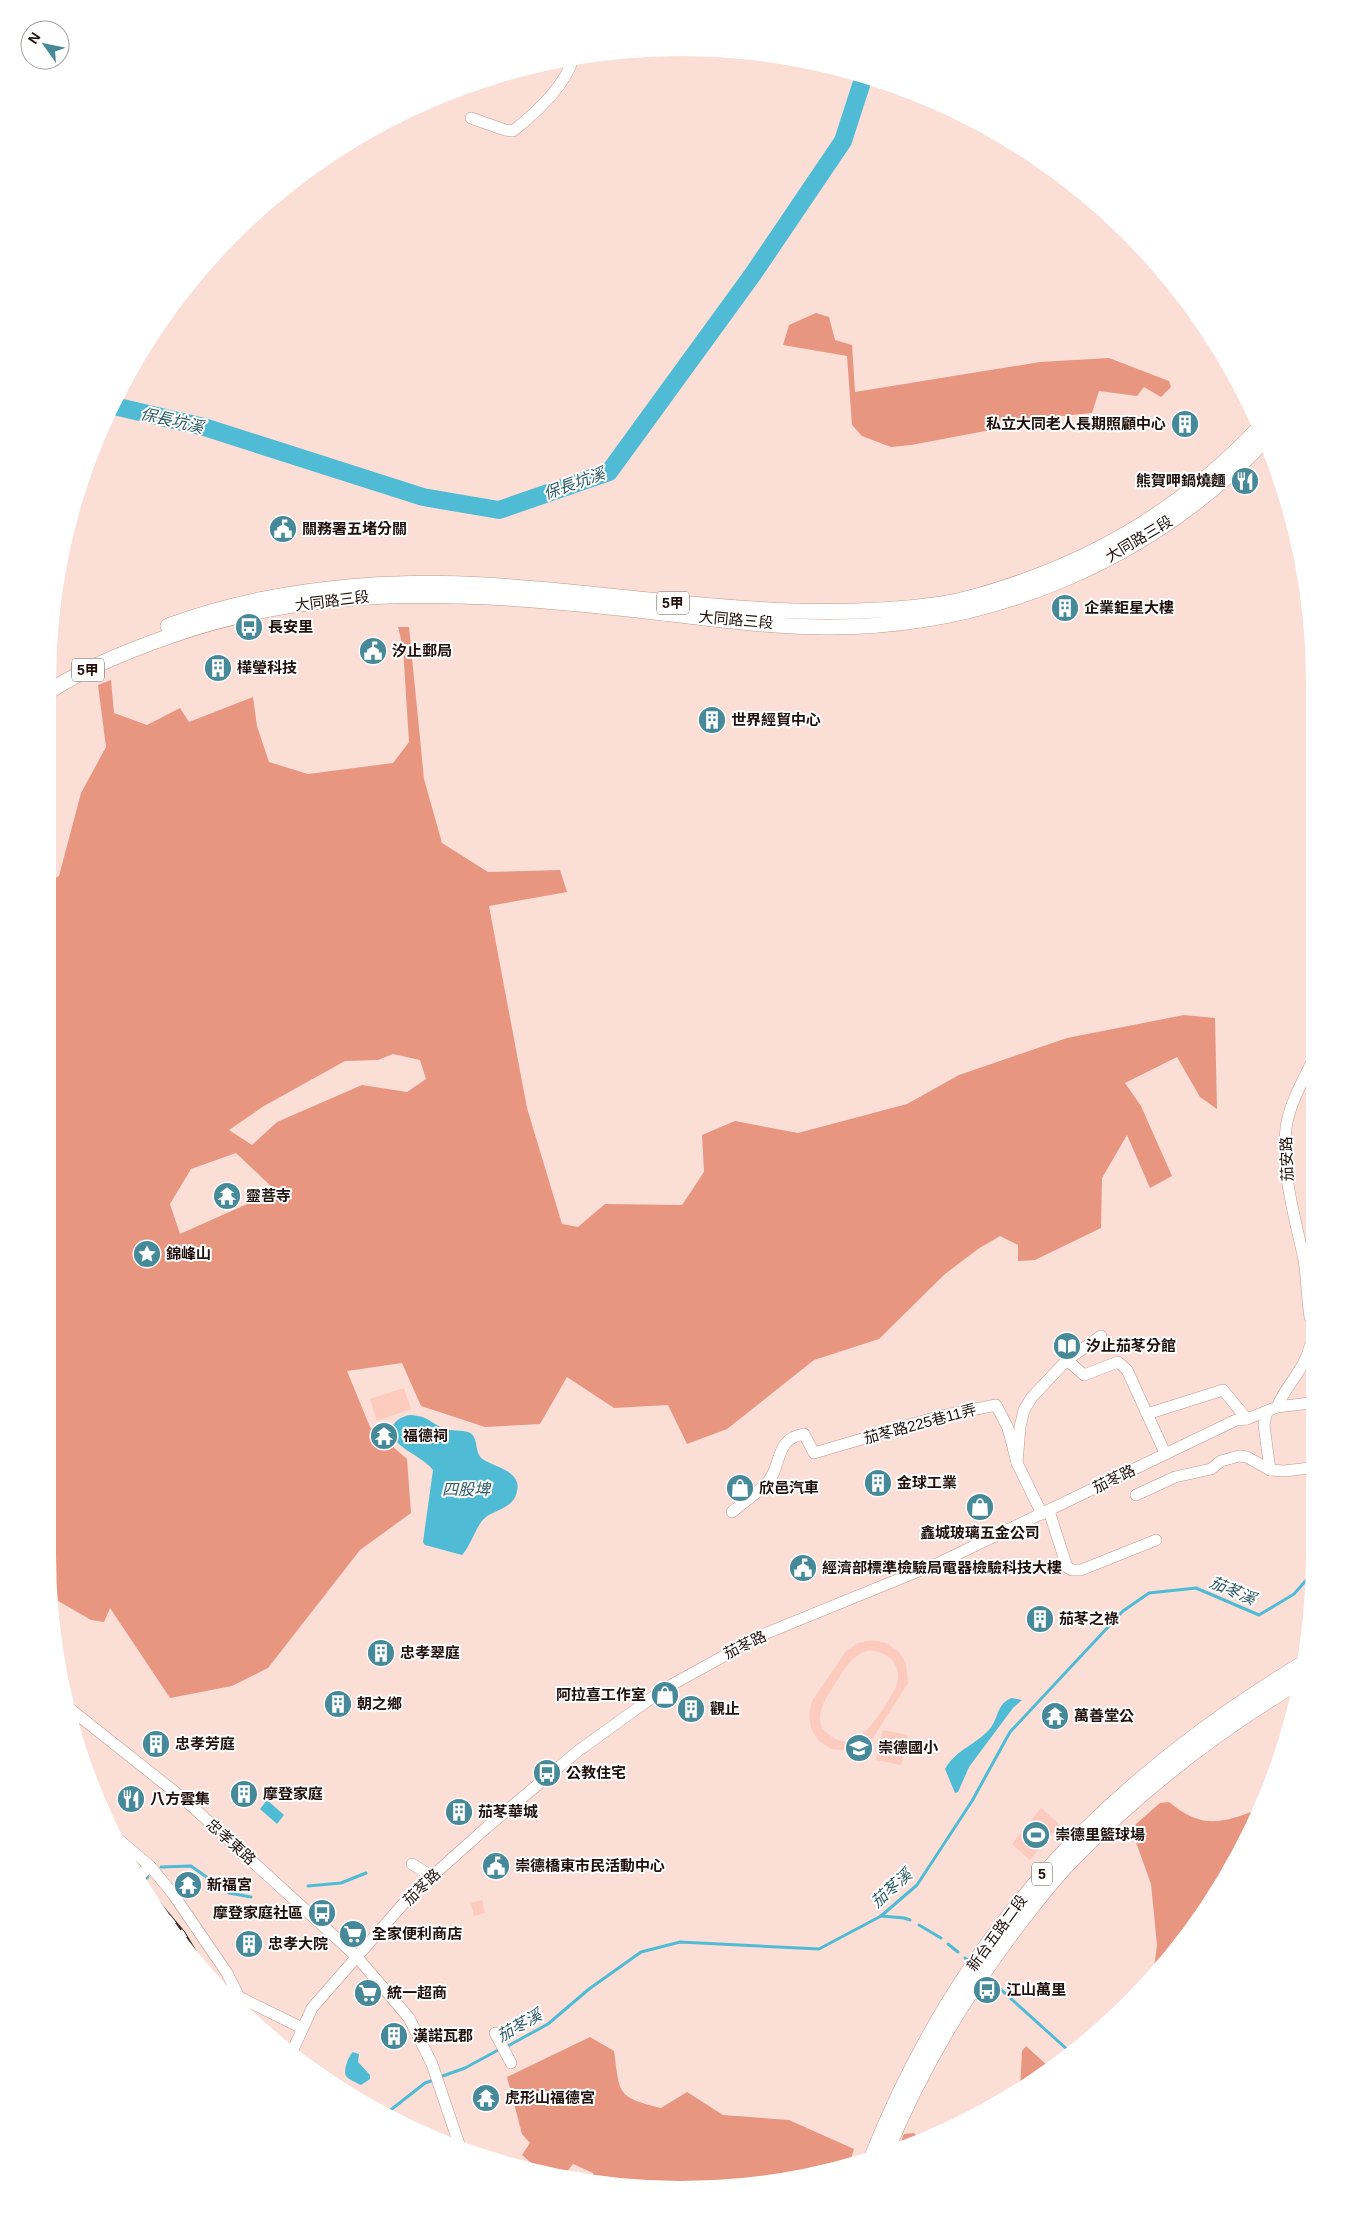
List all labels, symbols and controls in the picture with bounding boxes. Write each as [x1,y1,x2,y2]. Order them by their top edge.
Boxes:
north arrow [20,20,70,70]
text: N [25,29,44,47]
water label: 保長坑溪 [139,405,207,436]
building icon: 私立大同老人長期照顧中心 [1170,409,1200,439]
place label: 私立大同老人長期照顧中心 [986,415,1166,432]
water label: 保長坑溪 [541,464,609,502]
restaurant icon: 熊賀呷鍋燒麵 [1230,466,1260,496]
place label: 熊賀呷鍋燒麵 [1136,472,1226,489]
street label: 大同路三段 [1102,512,1175,565]
public building icon: 關務署五堵分關 [268,514,298,544]
place label: 關務署五堵分關 [302,520,407,537]
street label: 大同路三段 [294,587,370,614]
road number: 5甲 [657,592,689,614]
building icon: 企業鉅星大樓 [1050,593,1080,623]
place label: 企業鉅星大樓 [1084,599,1174,616]
street label: 大同路三段 [698,608,774,631]
bus stop icon: 長安里 [234,612,264,642]
place label: 長安里 [268,618,313,635]
public building icon: 汐止郵局 [358,636,388,666]
place label: 汐止郵局 [392,642,452,659]
building icon: 樺瑩科技 [203,653,233,683]
road number: 5甲 [72,658,104,682]
place label: 樺瑩科技 [237,659,297,676]
building icon: 世界經貿中心 [697,705,727,735]
place label: 世界經貿中心 [731,711,821,728]
street label: 茄安路 [1277,1136,1296,1182]
temple icon: 靈菩寺 [212,1181,242,1211]
place label: 靈菩寺 [246,1187,291,1204]
place icon: 錦峰山 [132,1239,162,1269]
place label: 錦峰山 [166,1245,211,1262]
library icon: 汐止茄苳分館 [1052,1331,1082,1361]
place label: 汐止茄苳分館 [1086,1337,1176,1354]
street label: 茄苳路225巷11弄 [862,1400,978,1447]
temple icon: 福德祠 [369,1421,399,1451]
place label: 福德祠 [403,1427,448,1444]
street label: 茄苳路 [1090,1461,1138,1496]
building icon: 金球工業 [863,1468,893,1498]
shop icon: 欣邑汽車 [725,1473,755,1503]
place label: 金球工業 [897,1474,957,1491]
place label: 欣邑汽車 [759,1479,819,1496]
water label: 四股埤 [442,1481,492,1498]
shop icon: 鑫城玻璃五金公司 [965,1492,995,1522]
place label: 鑫城玻璃五金公司 [920,1524,1040,1541]
public building icon: 經濟部標準檢驗局電器檢驗科技大樓 [788,1553,818,1583]
place label: 經濟部標準檢驗局電器檢驗科技大樓 [822,1559,1062,1576]
water label: 茄苳溪 [1207,1573,1260,1608]
building icon: 茄苳之祿 [1025,1604,1055,1634]
place label: 茄苳之祿 [1059,1610,1119,1627]
street label: 茄苳路 [721,1627,769,1662]
building icon: 忠孝翠庭 [366,1638,396,1668]
place label: 忠孝翠庭 [400,1644,460,1661]
shop icon: 阿拉喜工作室 [650,1680,680,1710]
place label: 阿拉喜工作室 [556,1686,646,1703]
building icon: 朝之鄉 [323,1689,353,1719]
building icon: 觀止 [676,1694,706,1724]
place label: 朝之鄉 [357,1695,402,1712]
place label: 觀止 [710,1700,740,1717]
temple icon: 萬善堂公 [1040,1701,1070,1731]
place label: 萬善堂公 [1074,1707,1134,1724]
building icon: 忠孝芳庭 [141,1729,171,1759]
school or university icon: 崇德國小 [844,1733,874,1763]
place label: 忠孝芳庭 [175,1735,235,1752]
place label: 崇德國小 [878,1739,939,1756]
bus stop icon: 公教住宅 [532,1758,562,1788]
place label: 公教住宅 [566,1764,626,1781]
building icon: 摩登家庭 [229,1779,259,1809]
restaurant icon: 八方雲集 [116,1784,146,1814]
place label: 摩登家庭 [263,1785,323,1802]
place label: 八方雲集 [150,1790,210,1807]
building icon: 茄苳華城 [444,1797,474,1827]
place label: 茄苳華城 [478,1803,538,1820]
street label: 忠孝東路 [203,1815,259,1868]
sports icon: 崇德里籃球場 [1021,1820,1051,1850]
place label: 崇德里籃球場 [1055,1826,1145,1843]
public building icon: 崇德橋東市民活動中心 [481,1851,511,1881]
place label: 崇德橋東市民活動中心 [515,1857,665,1874]
road number: 5 [1032,1862,1052,1886]
street label: 茄苳路 [400,1865,444,1908]
water label: 茄苳溪 [868,1865,916,1911]
temple icon: 新福宮 [173,1870,203,1900]
place label: 新福宮 [207,1876,252,1893]
street label: 新台五路二段 [963,1891,1030,1974]
bus stop icon: 摩登家庭社區 [307,1898,337,1928]
place label: 摩登家庭社區 [213,1904,303,1921]
supermarket icon: 全家便利商店 [338,1919,368,1949]
place label: 全家便利商店 [372,1925,462,1942]
building icon: 忠孝大院 [234,1929,264,1959]
place label: 忠孝大院 [268,1935,328,1952]
bus stop icon: 江山萬里 [972,1975,1002,2005]
supermarket icon: 統一超商 [353,1978,383,2008]
place label: 江山萬里 [1006,1981,1066,1998]
place label: 統一超商 [387,1984,447,2001]
water label: 茄苳溪 [494,2005,546,2045]
building icon: 漢諾瓦郡 [379,2021,409,2051]
place label: 漢諾瓦郡 [413,2027,473,2044]
temple icon: 虎形山福德宮 [471,2083,501,2113]
place label: 虎形山福德宮 [505,2089,595,2106]

